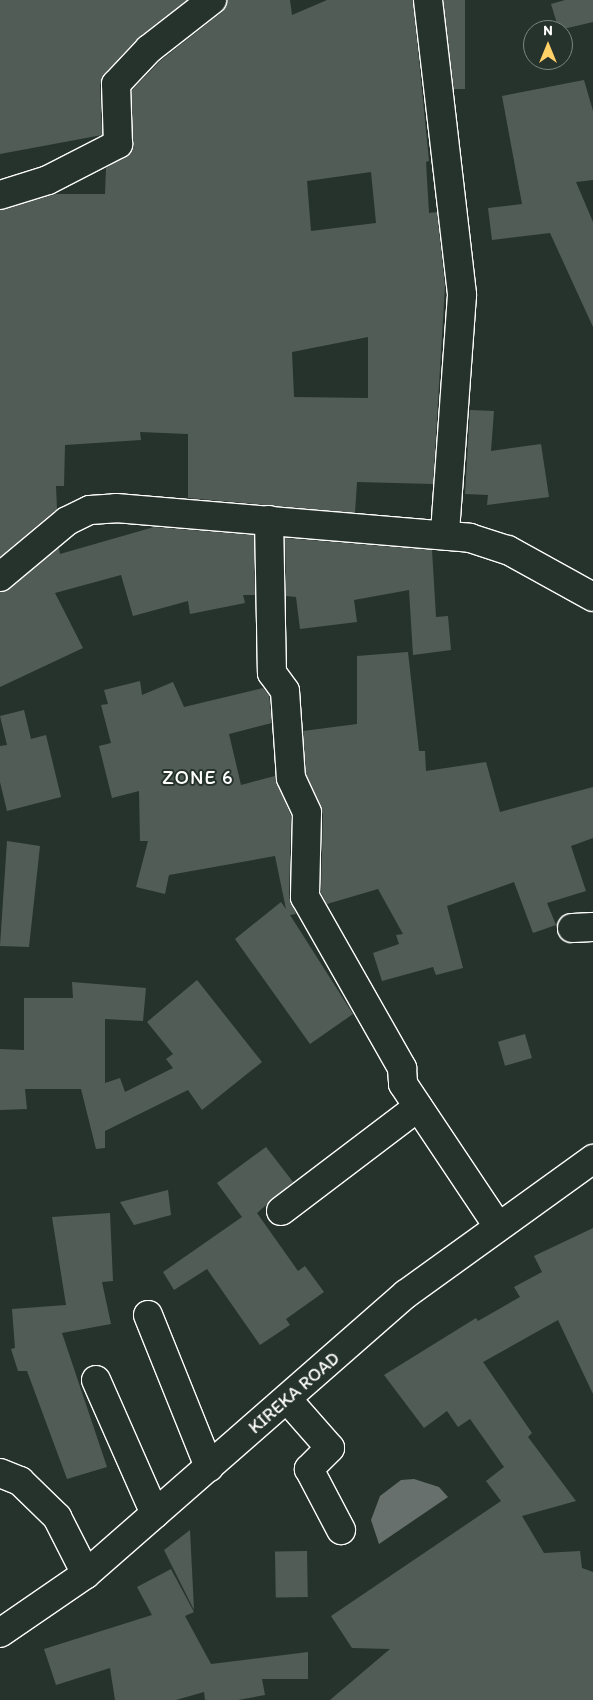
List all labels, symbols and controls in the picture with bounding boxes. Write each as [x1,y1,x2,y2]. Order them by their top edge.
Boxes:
north arrow [523,20,573,70]
text: N [543,22,553,39]
district label: ZONE 6 [161,765,235,789]
street label: KIREKA ROAD [244,1348,344,1438]

